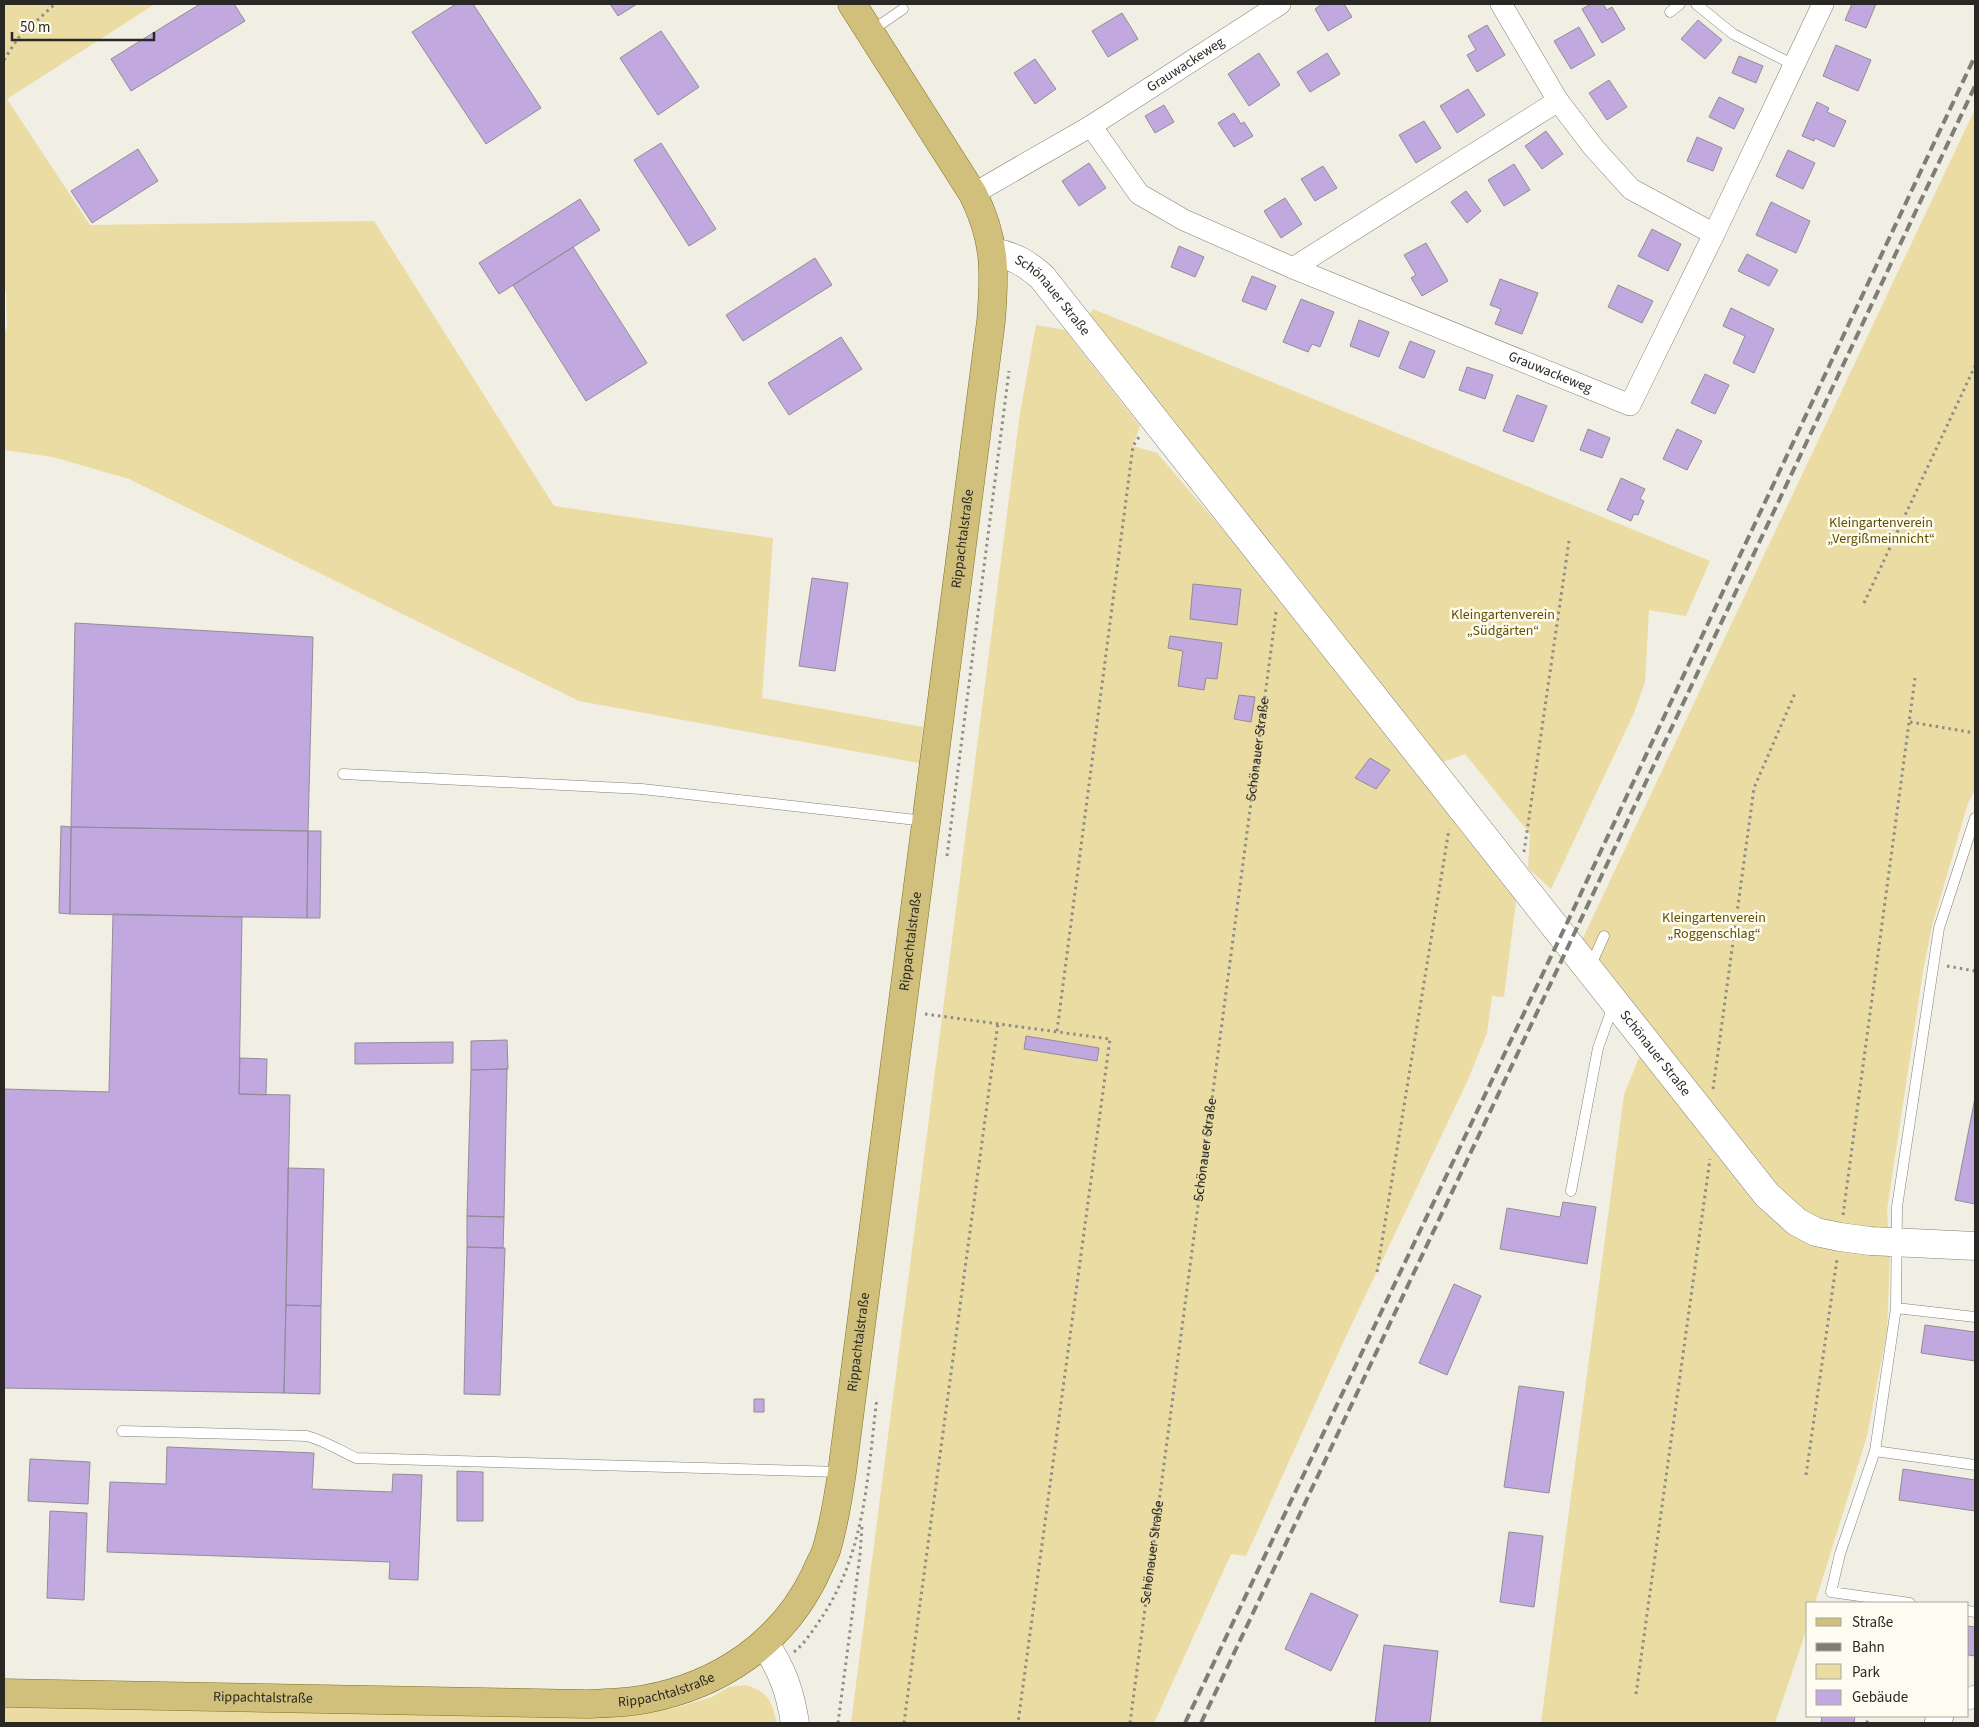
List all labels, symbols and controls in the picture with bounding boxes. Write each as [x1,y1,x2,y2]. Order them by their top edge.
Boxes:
scale bar [12,10,155,42]
text: 50 m [20,17,50,38]
street label: Grauwackeweg [1143,32,1229,97]
street label: Schönauer Straße [1011,250,1095,340]
street label: Grauwackeweg [1505,347,1595,399]
street label: Rippachtalstraße [946,488,979,590]
park label: Kleingartenverein „Vergißmeinnicht“ [1827,513,1935,549]
park label: Kleingartenverein „Südgärten“ [1451,605,1555,641]
street label: Schönauer Straße [1241,696,1275,803]
street label: Rippachtalstraße [894,891,927,992]
park label: Kleingartenverein „Roggenschlag“ [1662,908,1766,944]
street label: Schönauer Straße [1615,1006,1695,1101]
street label: Schönauer Straße [1189,1097,1222,1203]
street label: Rippachtalstraße [842,1291,875,1393]
street label: Schönauer Straße [1136,1499,1169,1606]
legend [1806,1602,1969,1717]
text: Straße [1852,1612,1893,1633]
text: Bahn [1852,1637,1885,1658]
text: Park [1852,1662,1881,1683]
street label: Rippachtalstraße [617,1668,718,1712]
street label: Rippachtalstraße [213,1687,313,1709]
text: Gebäude [1852,1687,1908,1708]

